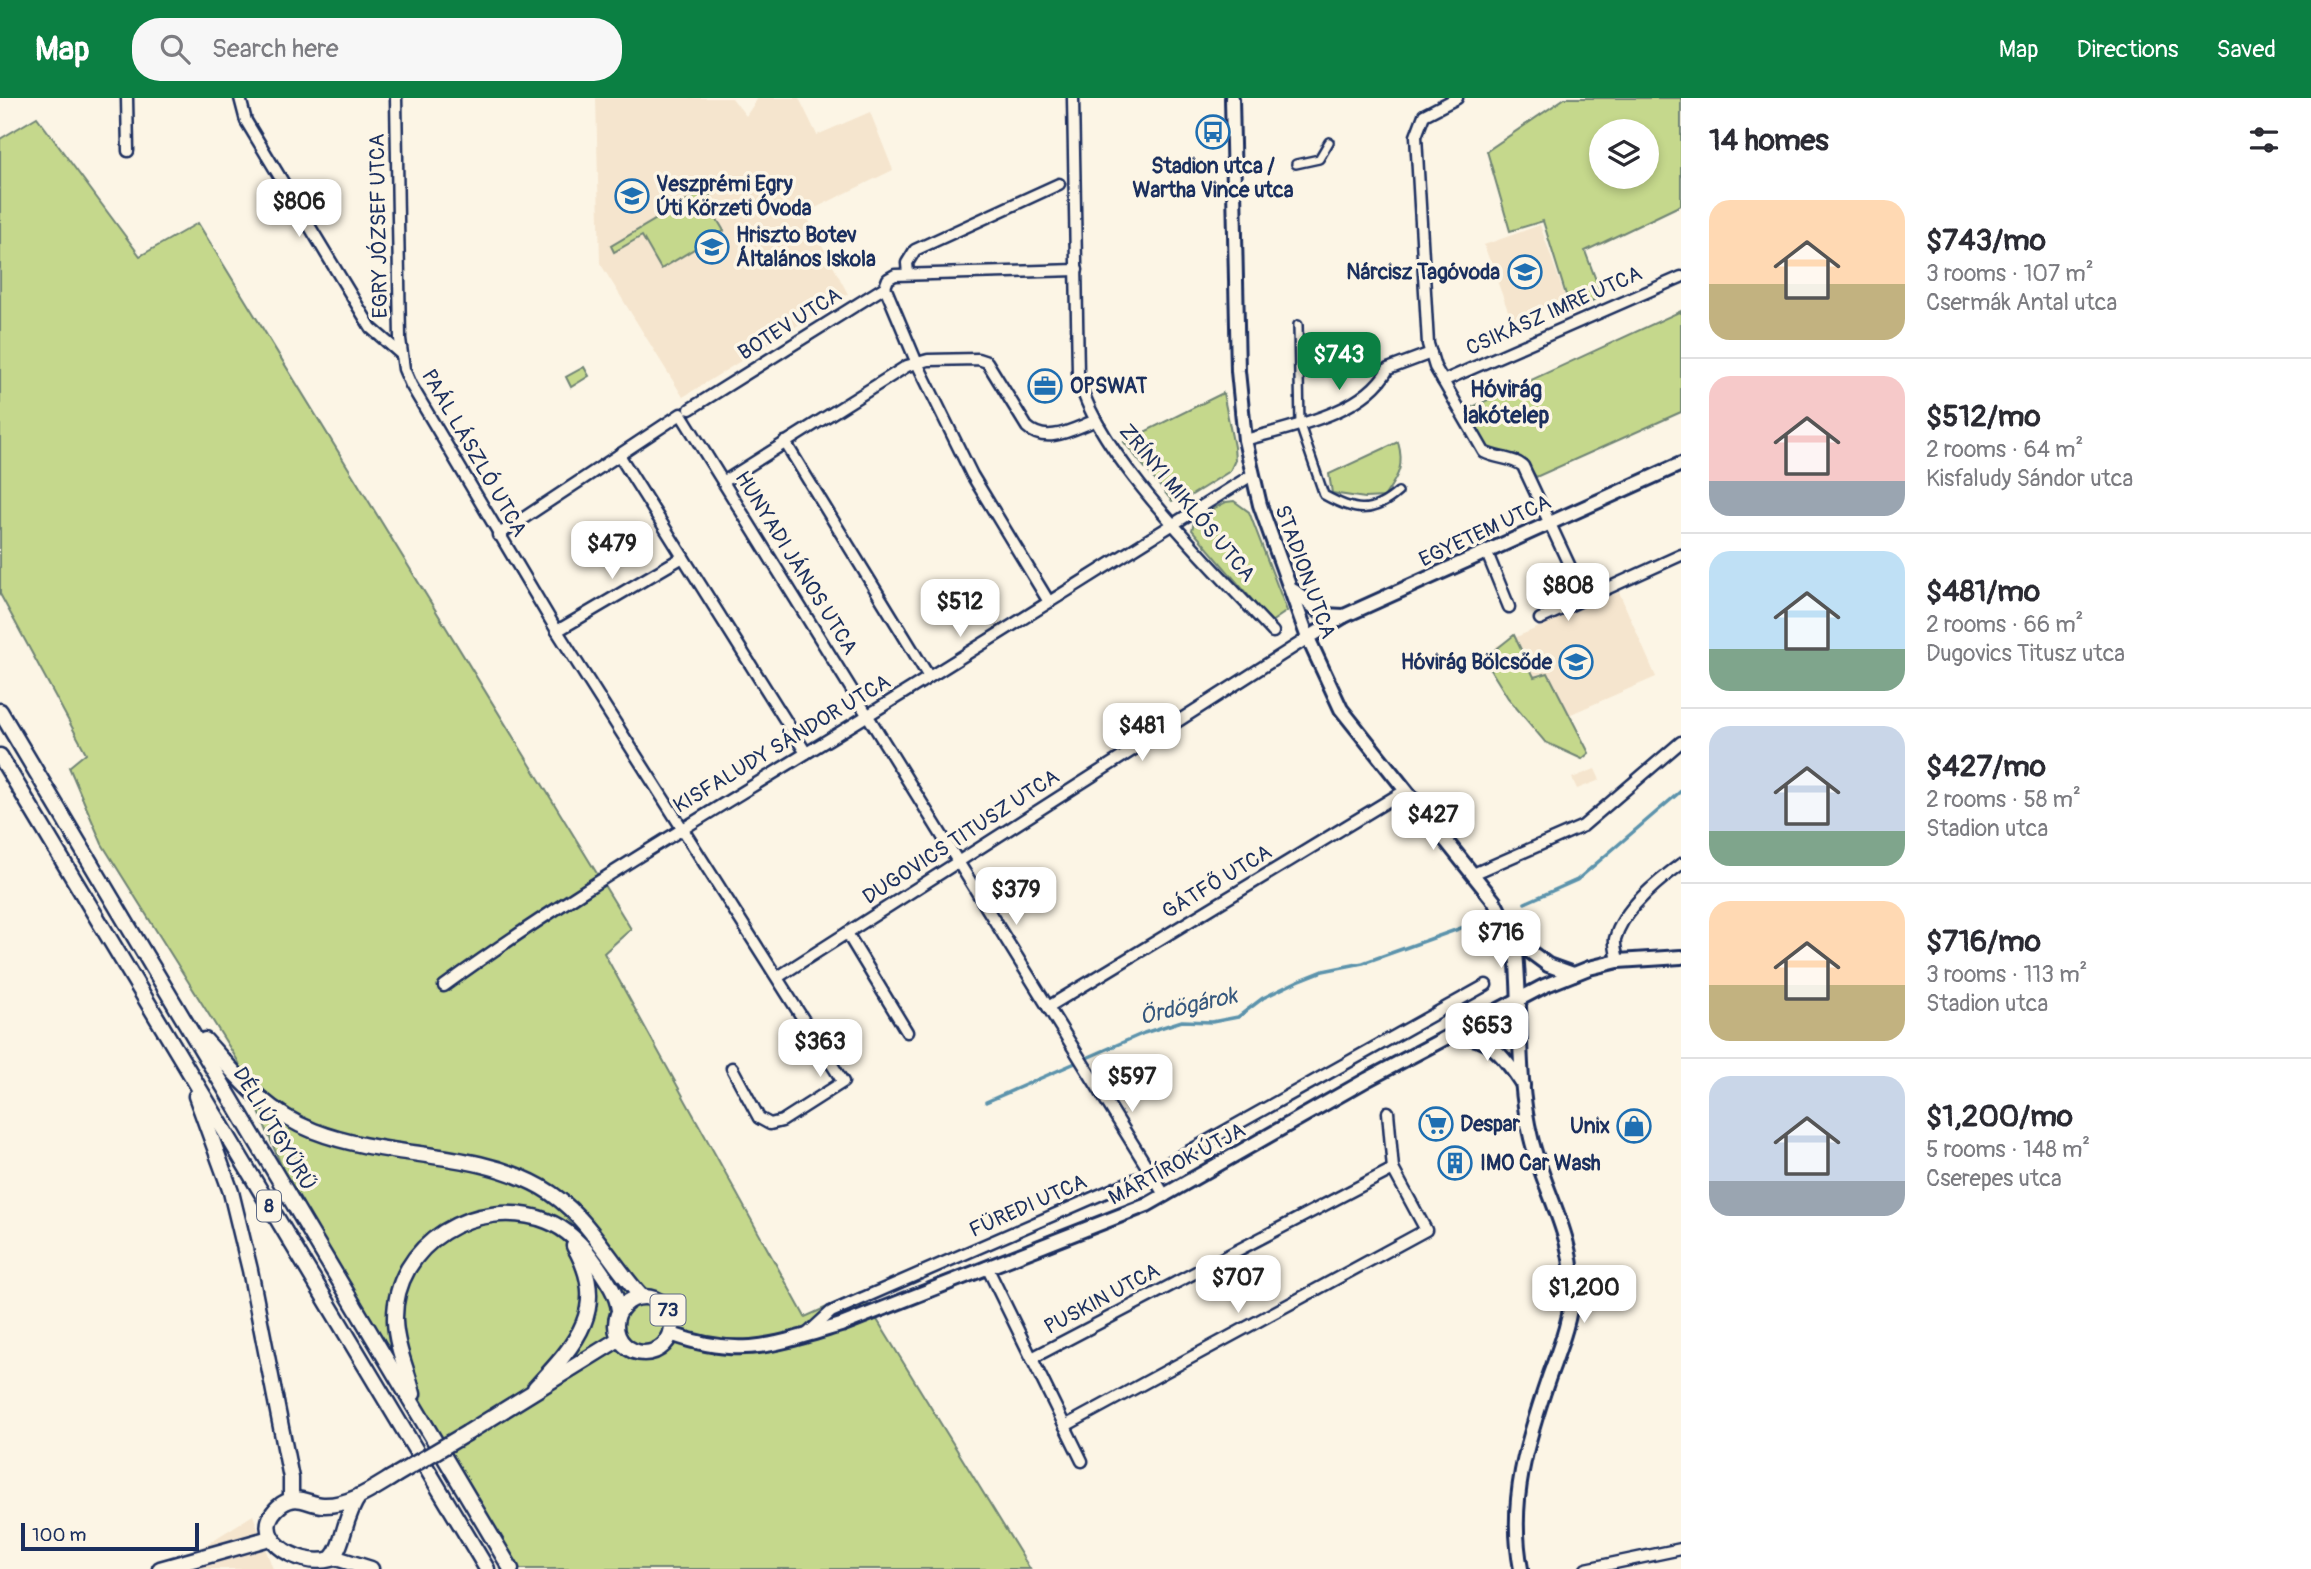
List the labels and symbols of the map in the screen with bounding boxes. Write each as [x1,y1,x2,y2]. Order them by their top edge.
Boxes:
bus stop icon: Stadion utca / Wartha Vince utca [1194,113,1232,151]
street label: EGRY JÓZSEF UTCA [363,133,394,319]
place label: Stadion utca / Wartha Vince utca [1133,153,1294,204]
place label: Veszprémi Egry Úti Körzeti Óvoda [656,171,812,222]
school or university icon: Veszprémi Egry Úti Körzeti Óvoda [613,177,651,215]
pin: $806 [258,180,340,239]
place label: Hriszto Botev Általános Iskola [736,222,876,273]
school or university icon: Hriszto Botev Általános Iskola [693,228,731,266]
school or university icon: Nárcisz Tagóvoda [1506,253,1544,291]
place label: Nárcisz Tagóvoda [1346,259,1500,286]
street label: CSIKÁSZ IMRE UTCA [1462,260,1646,362]
street label: BOTEV UTCA [733,282,847,366]
pin: $743 [1298,332,1380,392]
street label: PAÁL LÁSZLÓ UTCA [415,364,534,541]
office icon: OPSWAT [1026,367,1064,405]
place label: OPSWAT [1070,373,1148,400]
district label: Hóvirág lakótelep [1463,375,1549,430]
street label: ZRÍNYI MIKLÓS UTCA [1113,418,1262,588]
street label: HUNYADI JÁNOS UTCA [728,466,864,660]
street label: EGYETEM UTCA [1415,489,1555,573]
street label: STADION UTCA [1268,502,1342,642]
pin: $479 [571,522,653,581]
pin: $808 [1527,564,1609,623]
pin: $512 [919,580,1001,639]
school or university icon: Hóvirág Bölcsőde [1557,643,1595,681]
place label: Hóvirág Bölcsőde [1401,649,1553,676]
street label: KISFALUDY SÁNDOR UTCA [668,668,896,820]
pin: $481 [1101,704,1183,763]
street label: DUGOVICS TITUSZ UTCA [858,763,1064,911]
pin: $427 [1392,792,1474,852]
street label: GÁTFŐ UTCA [1157,839,1277,925]
pin: $379 [975,868,1057,927]
pin: $716 [1460,910,1542,970]
water label: Ördögárok [1136,980,1242,1031]
pin: $653 [1446,1004,1528,1063]
pin: $363 [779,1020,861,1079]
pin: $597 [1091,1054,1173,1114]
street label: DÉLI ÚTGYŰRŰ [226,1062,322,1196]
supermarket icon: Despar [1417,1105,1455,1143]
shop icon: Unix [1615,1107,1653,1145]
place label: Despar [1460,1111,1521,1138]
place label: Unix [1570,1113,1610,1140]
street label: MÁRTÍROK ÚTJA [1104,1117,1250,1211]
building icon: IMO Car Wash [1436,1144,1474,1182]
place label: IMO Car Wash [1480,1150,1601,1177]
street label: FÜREDI UTCA [965,1168,1091,1244]
road number: 8 [257,1190,281,1222]
pin: $707 [1197,1256,1279,1315]
street label: PUSKIN UTCA [1039,1257,1165,1341]
pin: $1,200 [1527,1266,1641,1325]
road number: 73 [650,1294,686,1326]
scale bar [21,1520,200,1552]

